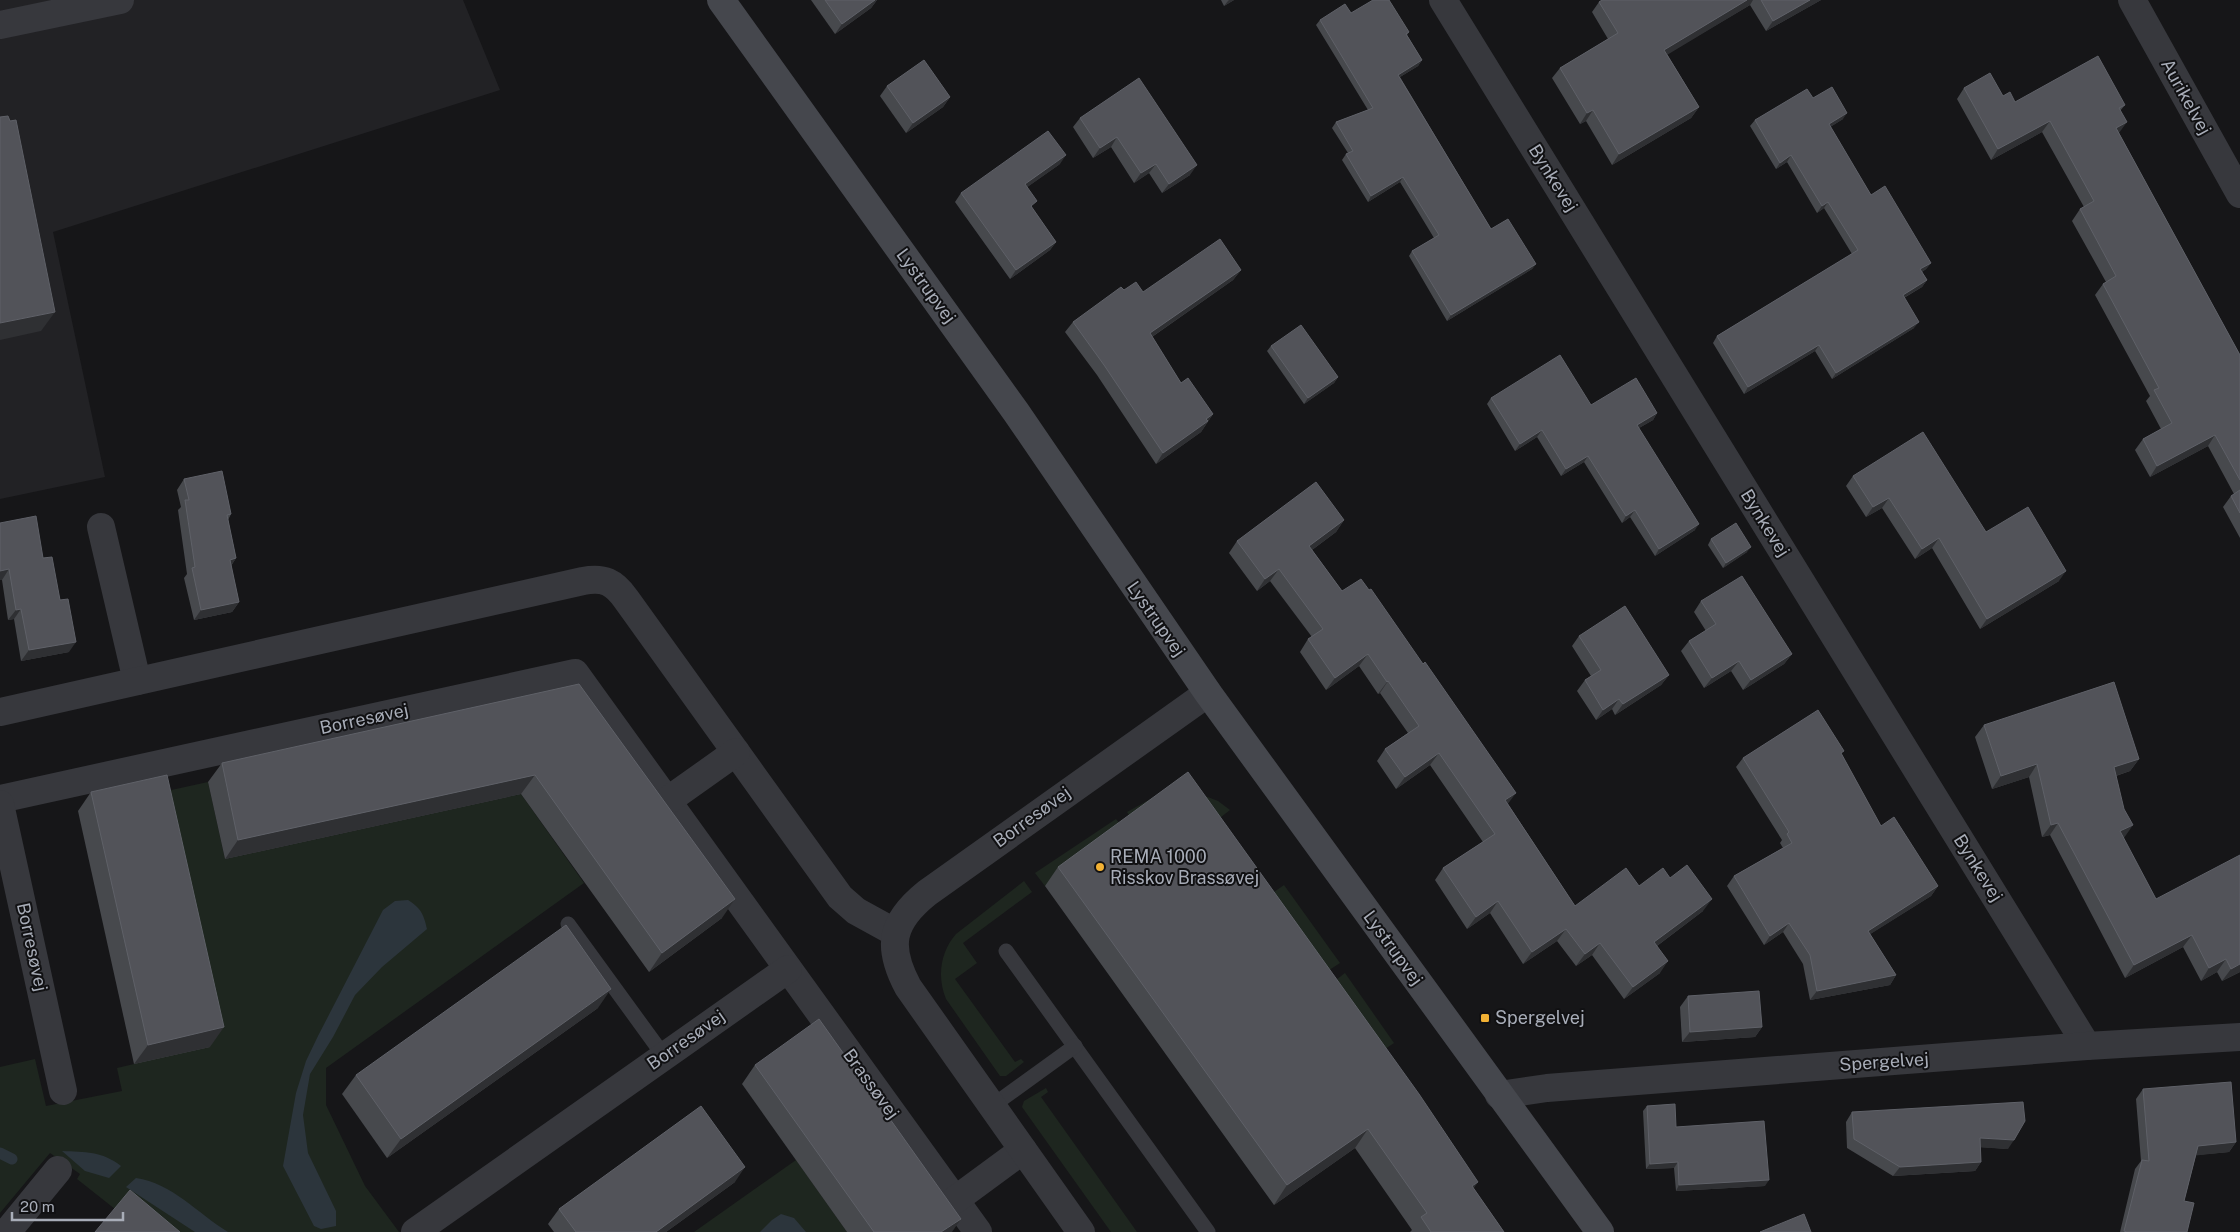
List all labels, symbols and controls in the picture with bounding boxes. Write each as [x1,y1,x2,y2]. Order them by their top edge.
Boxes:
street label: Aurikelvej [2157,55,2216,138]
street label: Bynkevej [1525,140,1582,215]
street label: Lystrupvej [892,244,960,327]
street label: Bynkevej [1737,485,1794,560]
street label: Lystrupvej [1123,577,1190,660]
street label: Borresøvej [318,699,410,738]
street label: Borresøvej [989,782,1074,852]
street label: Bynkevej [1950,830,2007,905]
place label: REMA 1000 Risskov Brassøvej [1110,846,1259,888]
marker: REMA 1000 Risskov Brassøvej [1094,861,1106,873]
street label: Borresøvej [13,901,52,993]
street label: Lystrupvej [1359,906,1427,989]
street label: Borresøvej [643,1005,729,1074]
place label: Spergelvej [1495,1007,1585,1028]
marker: Spergelvej [1479,1012,1491,1024]
street label: Brassøvej [839,1045,904,1123]
street label: Spergelvej [1838,1048,1929,1075]
scale bar [12,1190,124,1222]
text: 20 m [20,1198,55,1215]

